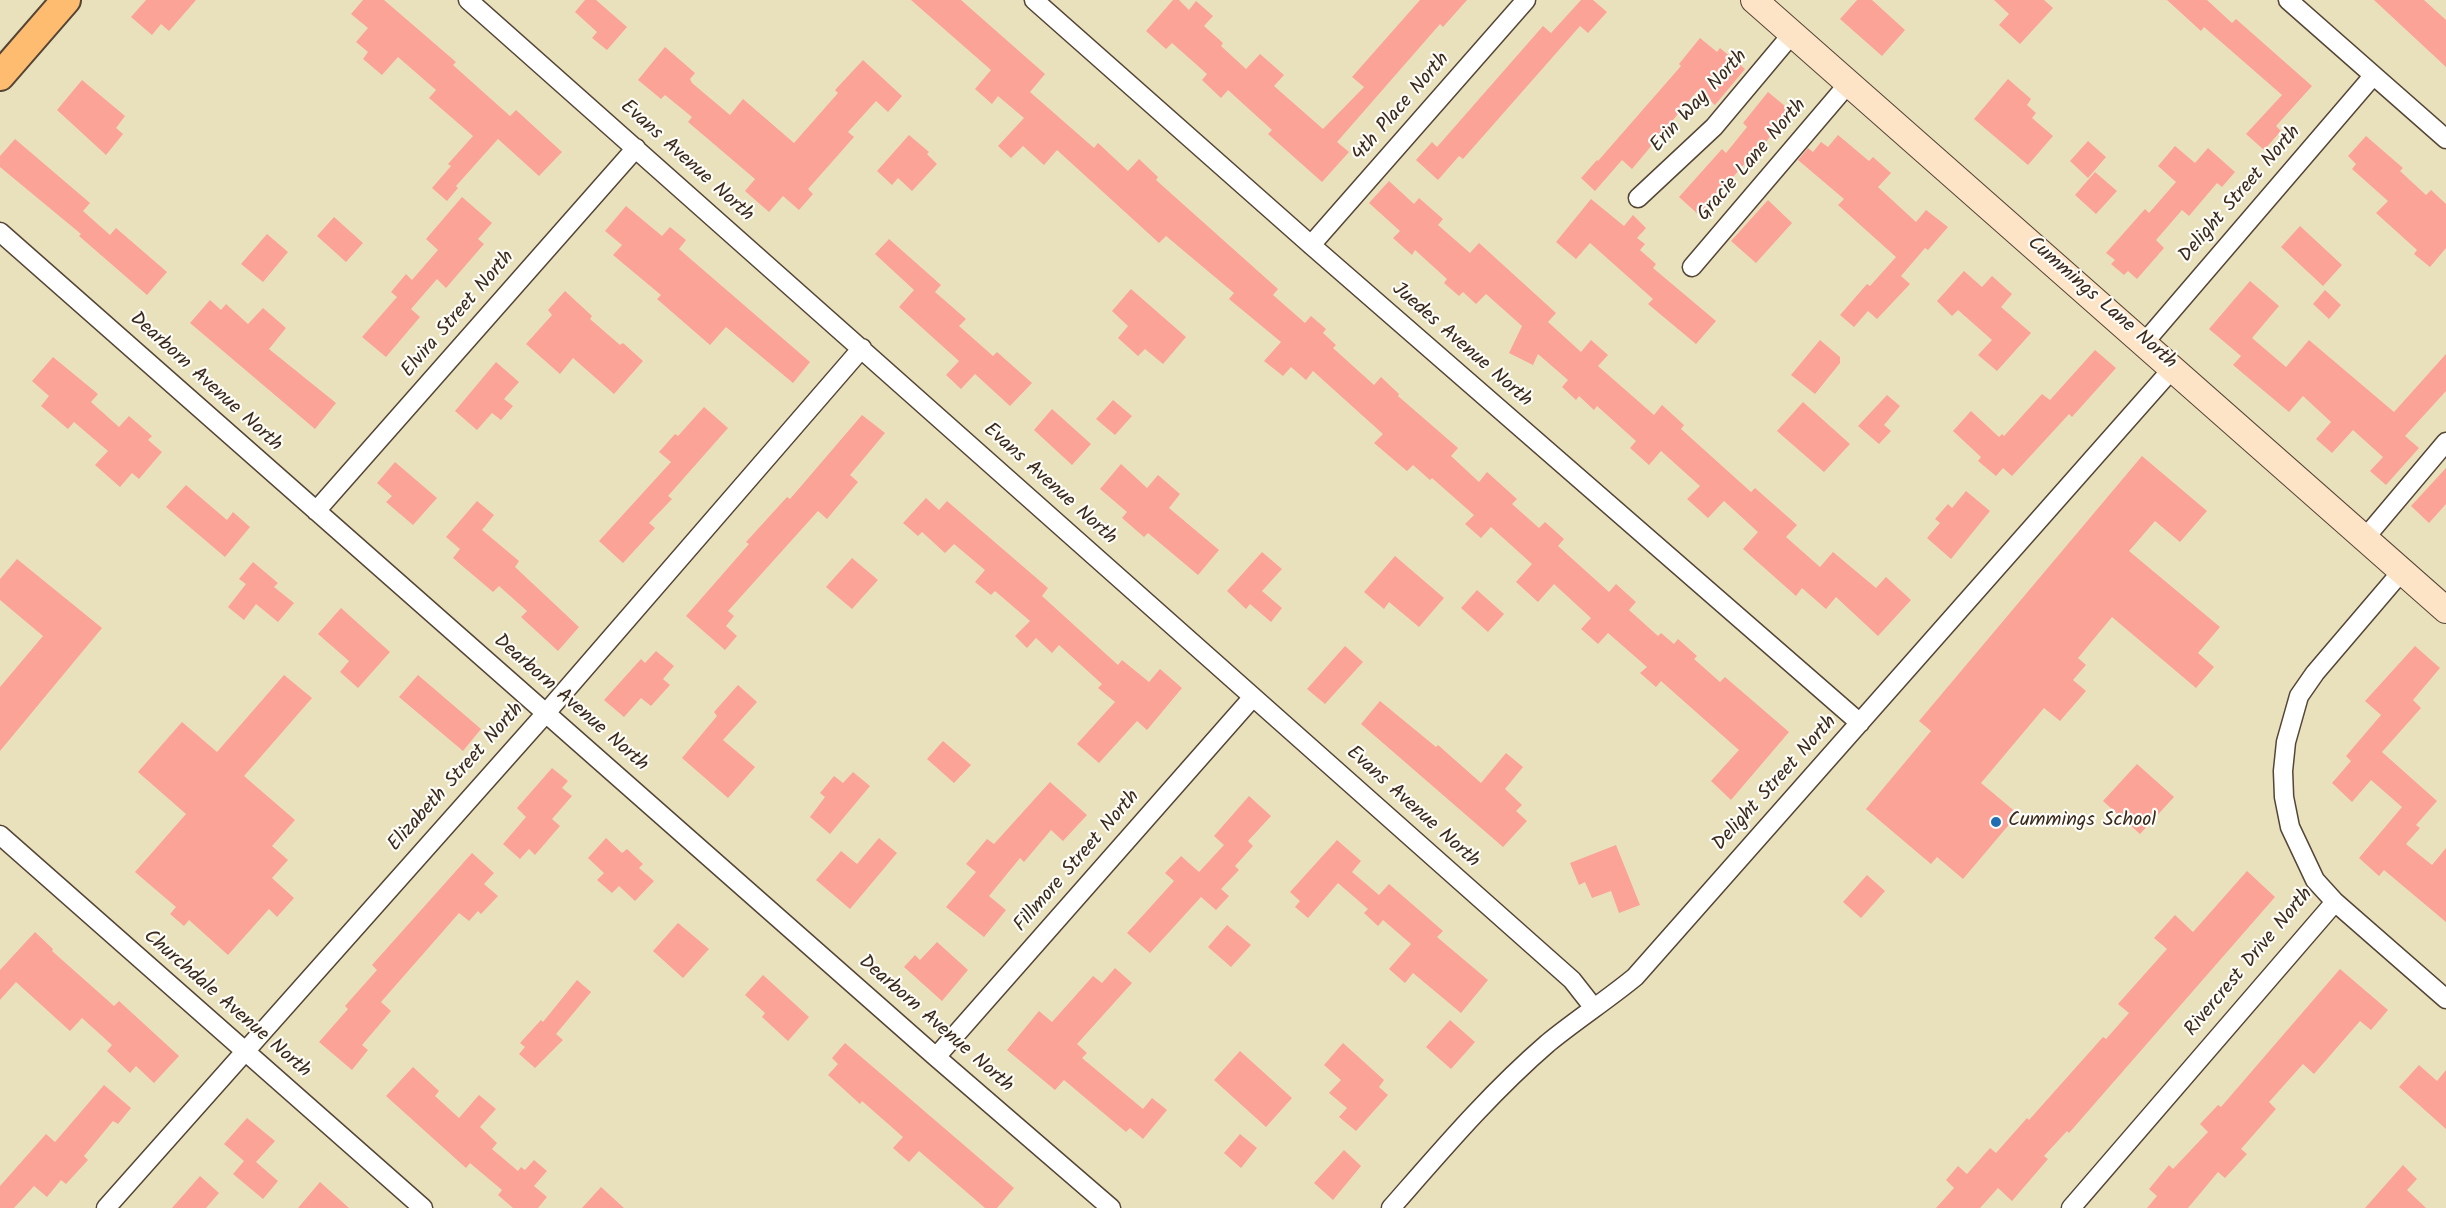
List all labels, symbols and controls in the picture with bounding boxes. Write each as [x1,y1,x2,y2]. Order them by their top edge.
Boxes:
street label: Erin Way North [1646,46,1754,158]
street label: 4th Place North [1348,49,1456,167]
street label: Gracie Lane North [1693,95,1813,227]
street label: Evans Avenue North [614,96,758,228]
street label: Delight Street North [2175,121,2307,269]
street label: Cummings Lane North [2021,232,2181,376]
street label: Elvira Street North [397,247,521,383]
street label: Juedes Avenue North [1386,279,1536,413]
street label: Dearborn Avenue North [124,308,286,458]
street label: Evans Avenue North [977,419,1121,551]
street label: Dearborn Avenue North [488,630,652,778]
street label: Elizabeth Street North [384,699,530,857]
street label: Delight Street North [1709,711,1843,857]
street label: Evans Avenue North [1340,742,1484,874]
street label: Fillmore Street North [1010,786,1146,938]
place label: Cummings School [2008,810,2156,834]
marker: Cummings School [1989,815,2003,829]
street label: Rivercrest Drive North [2181,884,2319,1042]
street label: Churchdale Avenue North [137,926,315,1084]
street label: Dearborn Avenue North [853,951,1017,1099]

